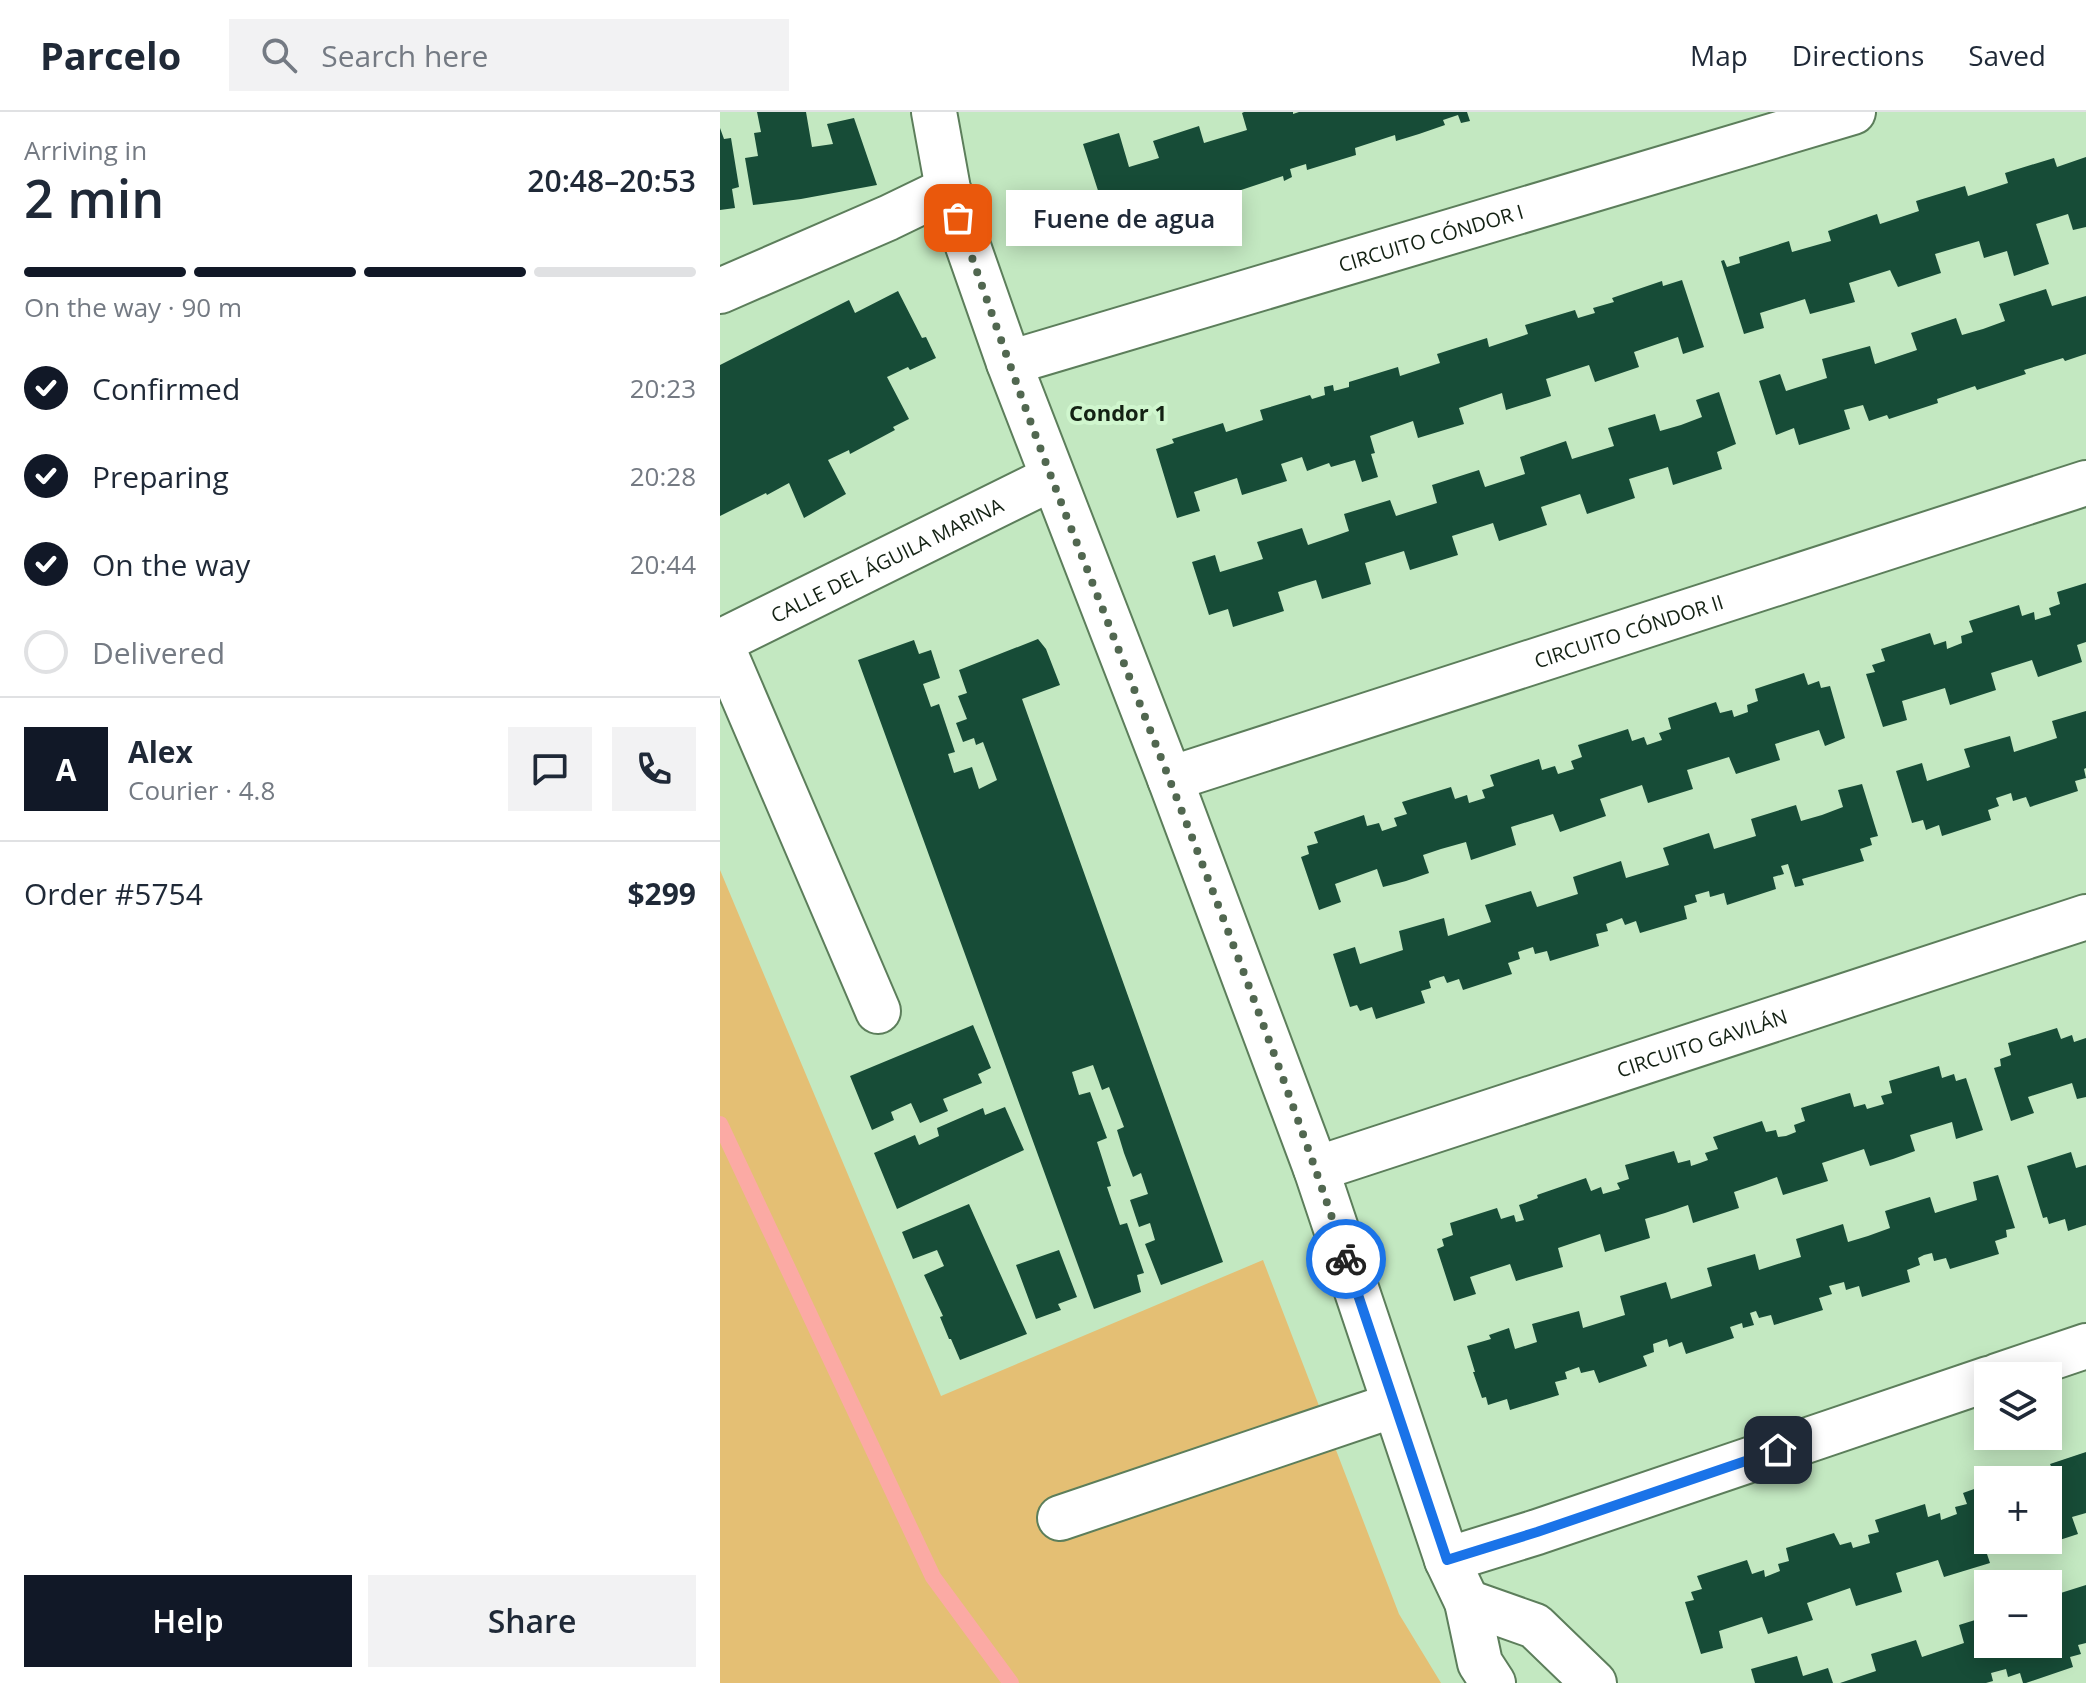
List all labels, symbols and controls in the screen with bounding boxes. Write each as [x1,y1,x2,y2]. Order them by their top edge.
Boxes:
search box [229,19,789,91]
text: Parcelo [40,29,181,81]
icon: search [257,33,301,77]
text: Search here [321,35,488,76]
text: Map [1690,36,1748,74]
text: Directions [1792,36,1924,74]
text: Saved [1968,36,2046,74]
text: Arriving in [24,132,147,168]
text: 20:48–20:53 [527,160,696,201]
text: 2 min [24,162,164,233]
pin [924,184,992,252]
callout: Fuene de agua [1006,190,1242,246]
icon: bag [936,196,980,240]
street label: CIRCUITO CÓNDOR I [1335,197,1526,278]
text: Fuene de agua [1033,200,1215,236]
text: On the way · 90 m [24,289,242,325]
icon: check [24,366,68,410]
text: Confirmed [92,368,240,409]
text: 20:23 [630,370,696,406]
district label: Condor 1 [1069,397,1167,427]
icon: check [24,454,68,498]
text: Preparing [92,456,229,497]
text: 20:28 [630,458,696,494]
street label: CALLE DEL ÁGUILA MARINA [766,491,1008,628]
icon: check [24,542,68,586]
text: On the way [92,544,250,585]
text: 20:44 [630,546,696,582]
street label: CIRCUITO CÓNDOR II [1531,588,1727,674]
text: Delivered [92,632,225,673]
button: chat [508,727,592,811]
button: phone [612,727,696,811]
text: Alex [128,731,193,772]
text: A [56,749,76,790]
text: Courier · 4.8 [128,772,275,808]
text: Order #5754 [24,873,203,914]
text: $299 [627,873,696,914]
street label: CIRCUITO GAVILÁN [1613,1002,1791,1083]
courier [1306,1219,1386,1299]
icon: bike [1324,1237,1368,1281]
map controls [1974,1362,2062,1658]
button: layers [1974,1362,2062,1450]
pin [1744,1416,1812,1484]
icon: home [1756,1428,1800,1472]
button: + [1974,1466,2062,1554]
button: − [1974,1570,2062,1658]
button: Help [24,1575,352,1667]
button: Share [368,1575,696,1667]

